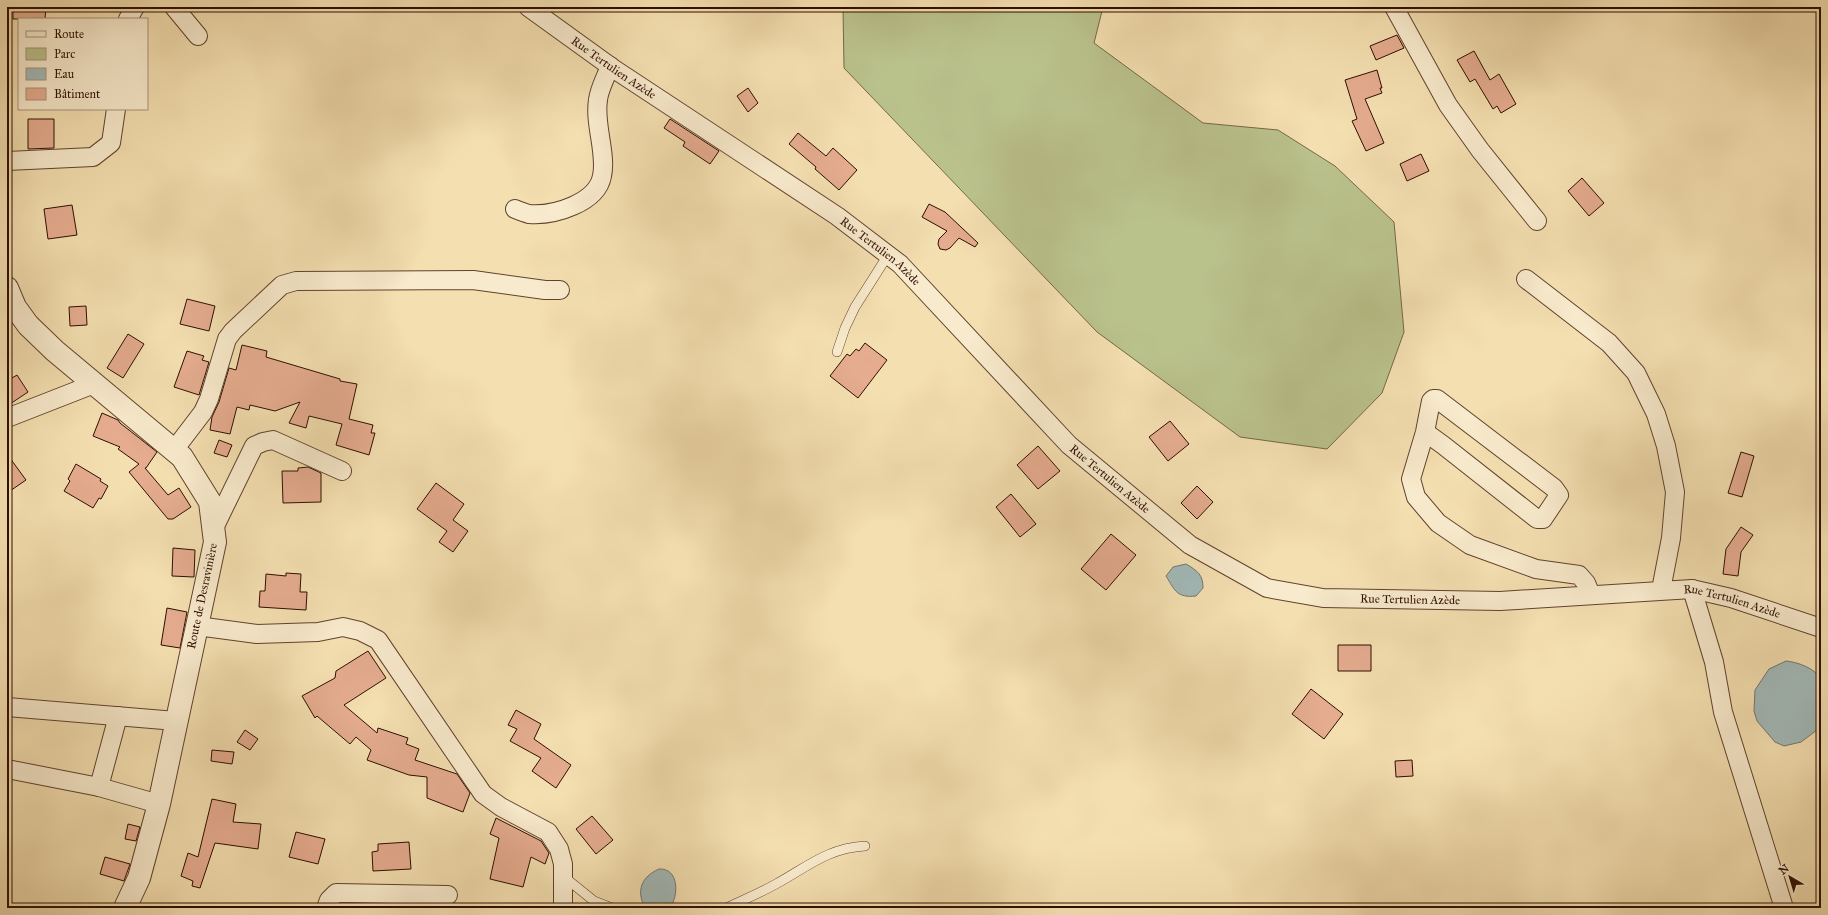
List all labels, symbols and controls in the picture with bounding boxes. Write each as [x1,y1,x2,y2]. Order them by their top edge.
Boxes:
legend [18,18,148,110]
text: Route [54,27,84,41]
street label: Rue Tertulien Azède [569,33,659,102]
text: Parc [54,47,75,61]
text: Eau [54,67,75,81]
text: Bâtiment [54,87,101,101]
street label: Rue Tertulien Azède [837,214,923,288]
street label: Rue Tertulien Azède [1067,442,1153,516]
street label: Route de Desravinière [184,542,220,650]
street label: Rue Tertulien Azède [1683,582,1782,621]
street label: Rue Tertulien Azède [1360,592,1460,607]
north arrow [1770,857,1810,897]
text: N [1776,861,1792,878]

